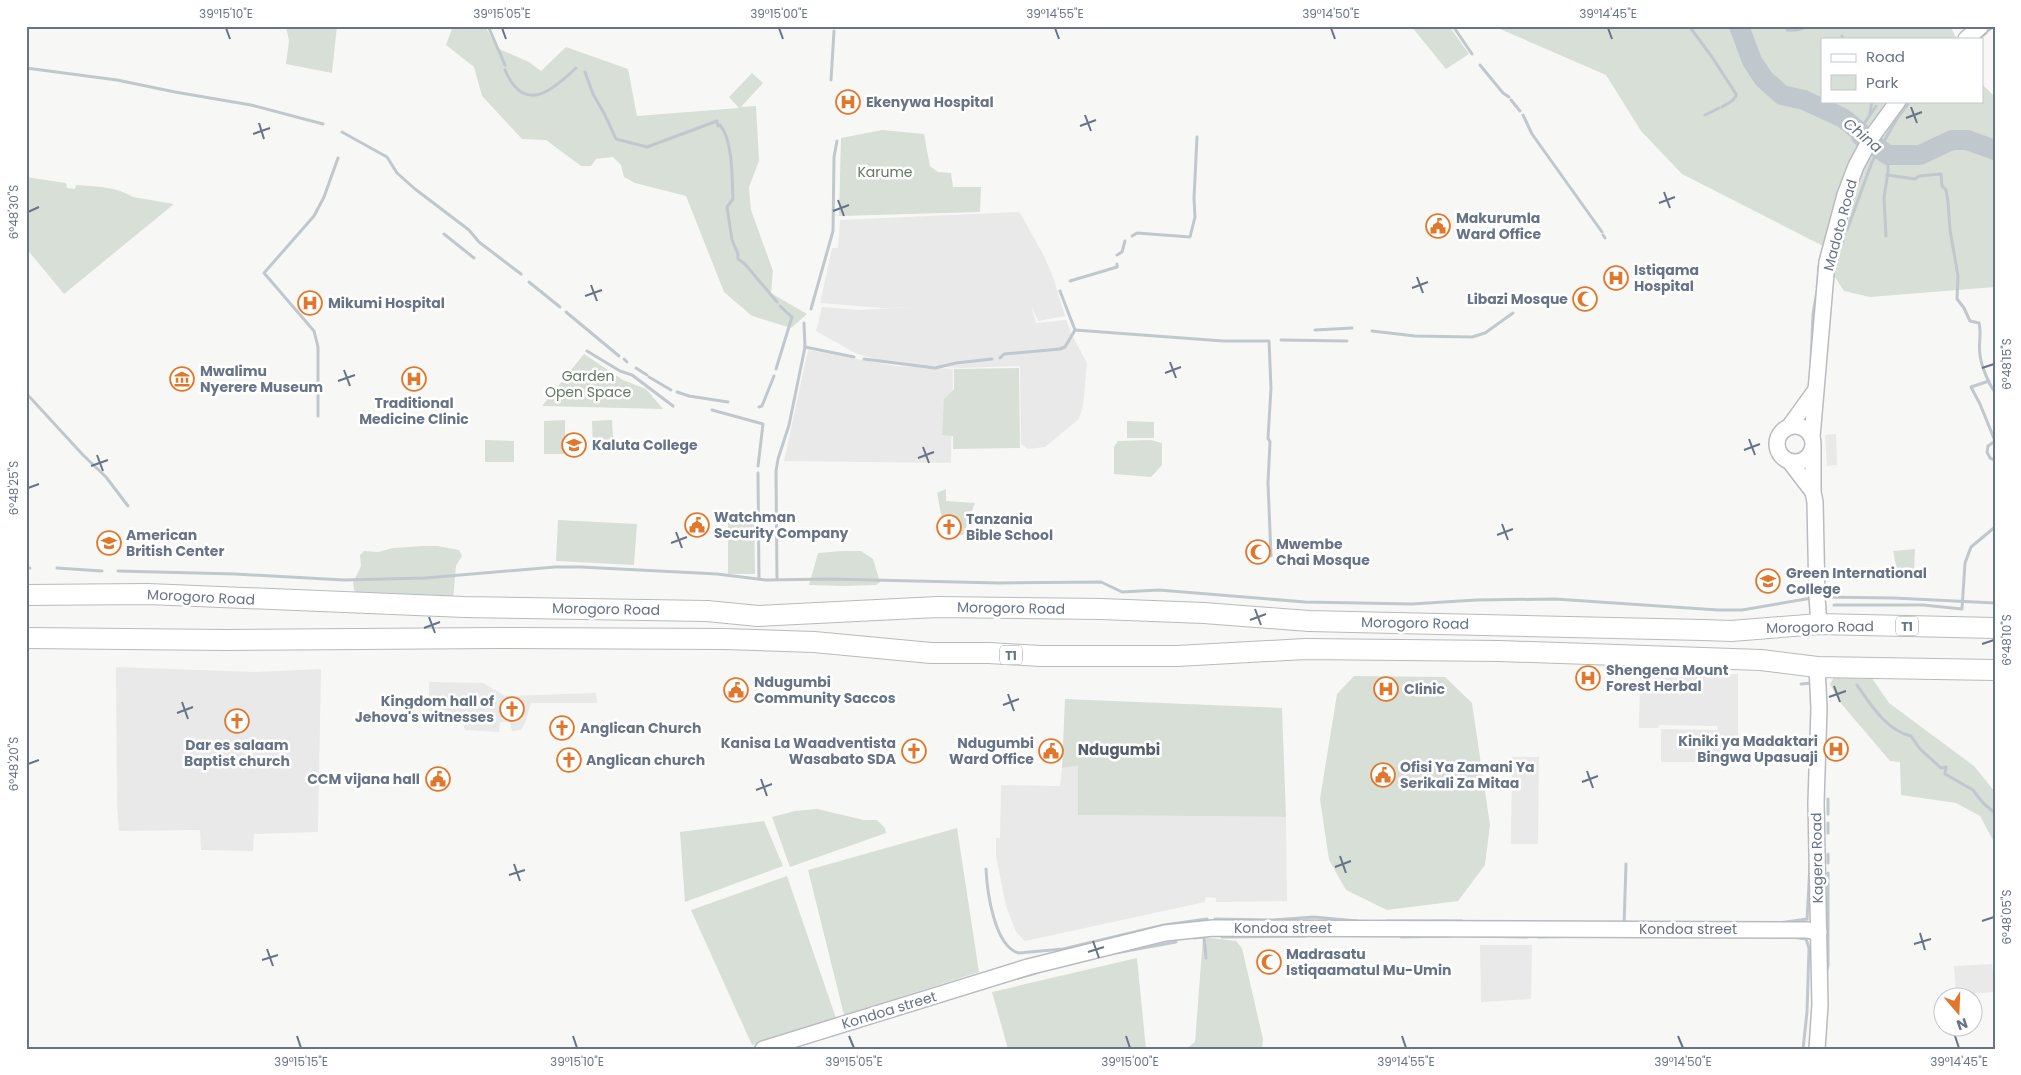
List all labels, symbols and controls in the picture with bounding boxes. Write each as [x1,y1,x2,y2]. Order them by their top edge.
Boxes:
text: 39°15'10"E [199,5,253,22]
text: 39°15'05"E [473,5,531,22]
text: 39°15'00"E [750,5,808,22]
text: 39°14'55"E [1026,5,1084,22]
text: 39°14'50"E [1302,5,1360,22]
text: 39°14'45"E [1579,5,1637,22]
legend [1821,38,1984,102]
text: Road [1866,46,1905,67]
text: Park [1866,72,1898,93]
hospital icon: Ekenywa Hospital [835,89,861,115]
place label: Ekenywa Hospital [866,92,994,112]
water label: China [1839,113,1887,157]
park label: Karume [857,162,913,182]
street label: Madoto Road [1818,177,1862,273]
text: 6°48'30"S [5,185,22,239]
place label: Makurumla Ward Office [1456,208,1541,244]
public building icon: Makurumla Ward Office [1425,213,1451,239]
place label: Istiqama Hospital [1634,260,1699,296]
hospital icon: Istiqama Hospital [1603,265,1629,291]
mosque icon: Libazi Mosque [1572,286,1598,312]
place label: Libazi Mosque [1467,289,1568,309]
hospital icon: Mikumi Hospital [297,290,323,316]
place label: Mikumi Hospital [328,293,445,313]
text: 6°48'15"S [1998,338,2015,390]
place label: Mwalimu Nyerere Museum [200,361,323,397]
museum icon: Mwalimu Nyerere Museum [169,366,195,392]
hospital icon: Traditional Medicine Clinic [401,366,427,392]
park label: Garden Open Space [545,366,631,402]
place label: Traditional Medicine Clinic [359,393,469,429]
school or university icon: Kaluta College [561,432,587,458]
place label: Kaluta College [592,435,698,455]
text: 6°48'25"S [5,461,22,515]
place label: Watchman Security Company [714,507,849,543]
place label: Tanzania Bible School [966,509,1053,545]
public building icon: Watchman Security Company [684,512,710,538]
church icon: Tanzania Bible School [936,514,962,540]
place label: American British Center [126,525,224,561]
school or university icon: American British Center [96,530,122,556]
place label: Mwembe Chai Mosque [1276,534,1370,570]
mosque icon: Mwembe Chai Mosque [1245,539,1271,565]
place label: Green International College [1786,563,1927,599]
school or university icon: Green International College [1755,568,1781,594]
street label: Morogoro Road [147,584,255,610]
street label: Morogoro Road [957,597,1065,619]
street label: Morogoro Road [552,598,660,620]
street label: Morogoro Road [1361,612,1469,634]
text: 6°48'10"S [1998,614,2015,666]
street label: Morogoro Road [1766,616,1874,638]
road number: T1 [1896,616,1918,636]
road number: T1 [1000,646,1022,664]
place label: Shengena Mount Forest Herbal [1606,660,1729,696]
hospital icon: Shengena Mount Forest Herbal [1575,665,1601,691]
place label: Ndugumbi Community Saccos [754,672,896,708]
hospital icon: Clinic [1373,676,1399,702]
public building icon: Ndugumbi Community Saccos [723,677,749,703]
place label: Clinic [1404,679,1445,699]
place label: Kingdom hall of Jehova's witnesses [355,691,494,727]
church icon: Kingdom hall of Jehova's witnesses [499,696,525,722]
church icon: Dar es salaam Baptist church [224,708,250,734]
church icon: Anglican Church [549,715,575,741]
place label: Anglican Church [580,718,701,738]
place label: Kiniki ya Madaktari Bingwa Upasuaji [1678,731,1818,767]
place label: Kanisa La Waadventista Wasabato SDA [721,733,897,769]
place label: Ndugumbi Ward Office [949,733,1034,769]
place label: Dar es salaam Baptist church [184,735,290,771]
hospital icon: Kiniki ya Madaktari Bingwa Upasuaji [1823,736,1849,762]
text: 6°48'20"S [5,737,22,791]
church icon: Kanisa La Waadventista Wasabato SDA [901,738,927,764]
public building icon: Ndugumbi Ward Office [1038,738,1064,764]
district label: Ndugumbi [1078,739,1160,760]
church icon: Anglican church [556,747,582,773]
place label: Anglican church [586,750,705,770]
place label: Ofisi Ya Zamani Ya Serikali Za Mitaa [1400,757,1535,793]
public building icon: Ofisi Ya Zamani Ya Serikali Za Mitaa [1370,762,1396,788]
public building icon: CCM vijana hall [425,766,451,792]
place label: CCM vijana hall [307,769,420,789]
street label: Kagera Road [1806,812,1828,904]
text: 6°48'05"S [1998,889,2015,945]
street label: Kondoa street [1234,918,1332,938]
street label: Kondoa street [1639,919,1737,939]
place label: Madrasatu Istiqaamatul Mu-Umin [1286,944,1452,980]
mosque icon: Madrasatu Istiqaamatul Mu-Umin [1256,949,1282,975]
street label: Kondoa street [839,986,939,1034]
north arrow [1934,988,1984,1038]
text: N [1954,1013,1970,1035]
text: 39°15'15"E [274,1053,328,1070]
text: 39°15'10"E [550,1053,604,1070]
text: 39°15'05"E [825,1053,883,1070]
text: 39°15'00"E [1101,1053,1159,1070]
text: 39°14'55"E [1377,1053,1435,1070]
text: 39°14'50"E [1654,1053,1712,1070]
text: 39°14'45"E [1930,1053,1988,1070]

